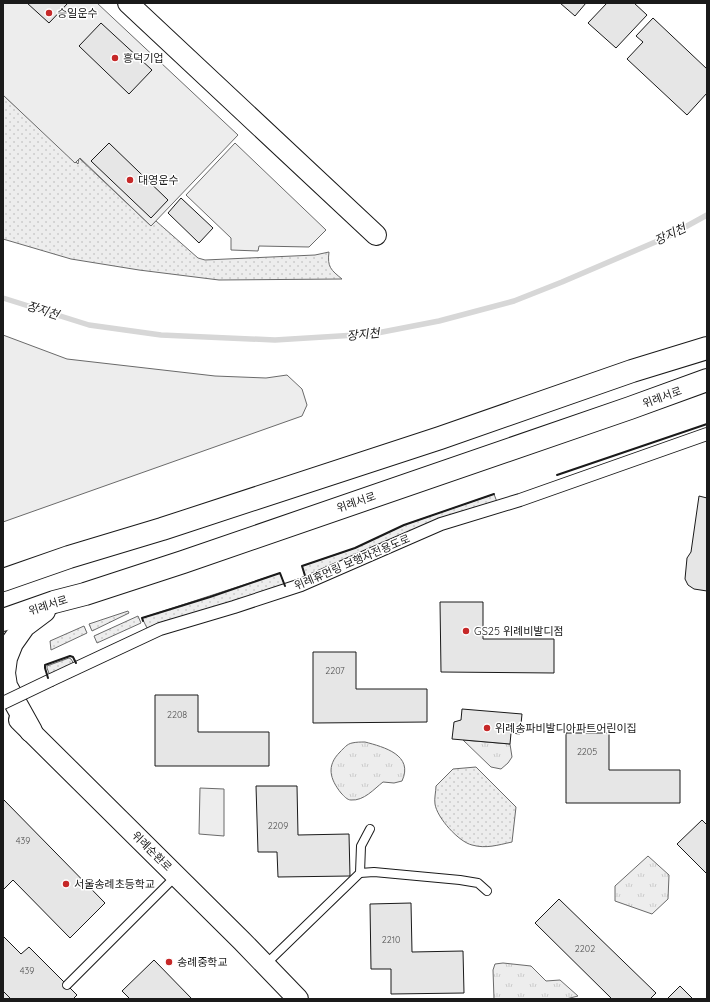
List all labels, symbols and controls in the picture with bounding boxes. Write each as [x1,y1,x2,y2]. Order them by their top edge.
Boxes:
place label: 승일운수 [57,6,97,20]
marker: 승일운수 [44,8,54,18]
place label: 흥덕기업 [123,51,163,65]
marker: 흥덕기업 [110,53,120,63]
place label: 대영운수 [138,173,178,187]
marker: 대영운수 [125,175,135,185]
water label: 장지천 [652,219,690,248]
water label: 장지천 [25,298,63,323]
water label: 장지천 [346,325,382,343]
street label: 위례서로 [641,383,683,411]
street label: 위례서로 [335,489,377,515]
street label: 위례휴먼링 보행자전용도로 [292,531,412,593]
street label: 위례서로 [27,592,69,618]
place label: GS25 위례비발디점 [474,624,564,638]
marker: GS25 위례비발디점 [461,626,471,636]
house number: 2207 [325,665,345,676]
house number: 2208 [167,709,187,720]
place label: 위례송파비발디아파트어린이집 [495,721,637,735]
marker: 위례송파비발디아파트어린이집 [482,723,492,733]
house number: 2205 [577,746,597,757]
house number: 2209 [268,820,288,831]
street label: 위례순환로 [129,828,175,874]
house number: 439 [16,835,30,846]
place label: 서울송례초등학교 [74,877,155,891]
marker: 서울송례초등학교 [61,879,71,889]
house number: 2210 [382,934,400,945]
house number: 2202 [575,943,595,954]
place label: 송례중학교 [177,955,228,969]
marker: 송례중학교 [164,957,174,967]
house number: 439 [20,965,34,976]

